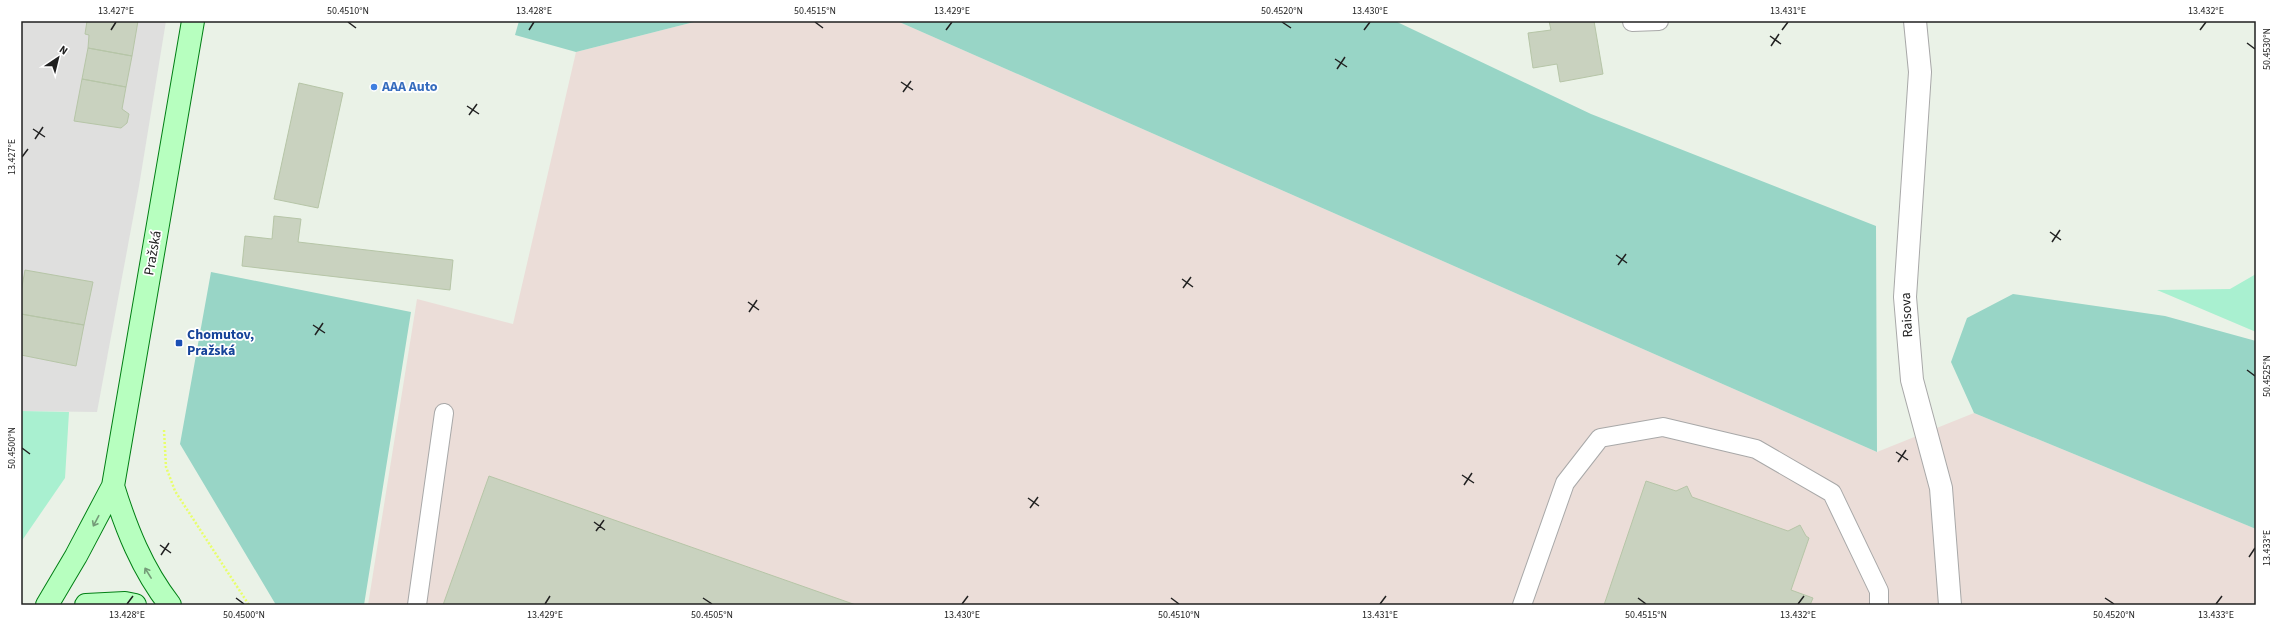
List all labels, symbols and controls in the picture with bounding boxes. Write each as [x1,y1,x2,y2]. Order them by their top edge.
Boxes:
text: 13.427°E [98,4,134,18]
text: 50.4510°N [327,4,369,18]
text: 13.428°E [516,4,552,18]
text: 50.4515°N [794,4,836,18]
text: 13.429°E [934,4,970,18]
text: 50.4520°N [1261,4,1303,18]
text: 13.430°E [1352,4,1388,18]
text: 13.431°E [1770,4,1806,18]
text: 13.432°E [2188,4,2224,18]
text: 50.4530°N [2260,28,2274,70]
north arrow [38,38,78,78]
text: N [56,42,71,58]
place label: AAA Auto [381,77,438,97]
marker: AAA Auto [369,82,379,92]
text: 13.427°E [5,139,19,175]
street label: Pražská [139,229,167,277]
street label: Raisova [1896,292,1918,338]
place label: Chomutov, Pražská [187,325,254,361]
marker: Chomutov, Pražská [174,338,184,348]
text: 50.4525°N [2260,355,2274,397]
text: 50.4500°N [5,427,19,469]
one-way arrow [91,514,99,526]
text: 13.433°E [2260,530,2274,566]
one-way arrow [144,567,152,579]
text: 13.428°E [109,608,145,622]
text: 50.4500°N [223,608,265,622]
text: 13.429°E [527,608,563,622]
text: 50.4505°N [691,608,733,622]
text: 13.430°E [944,608,980,622]
text: 50.4510°N [1158,608,1200,622]
text: 13.431°E [1362,608,1398,622]
text: 50.4515°N [1625,608,1667,622]
text: 13.432°E [1780,608,1816,622]
text: 50.4520°N [2093,608,2135,622]
text: 13.433°E [2198,608,2234,622]

